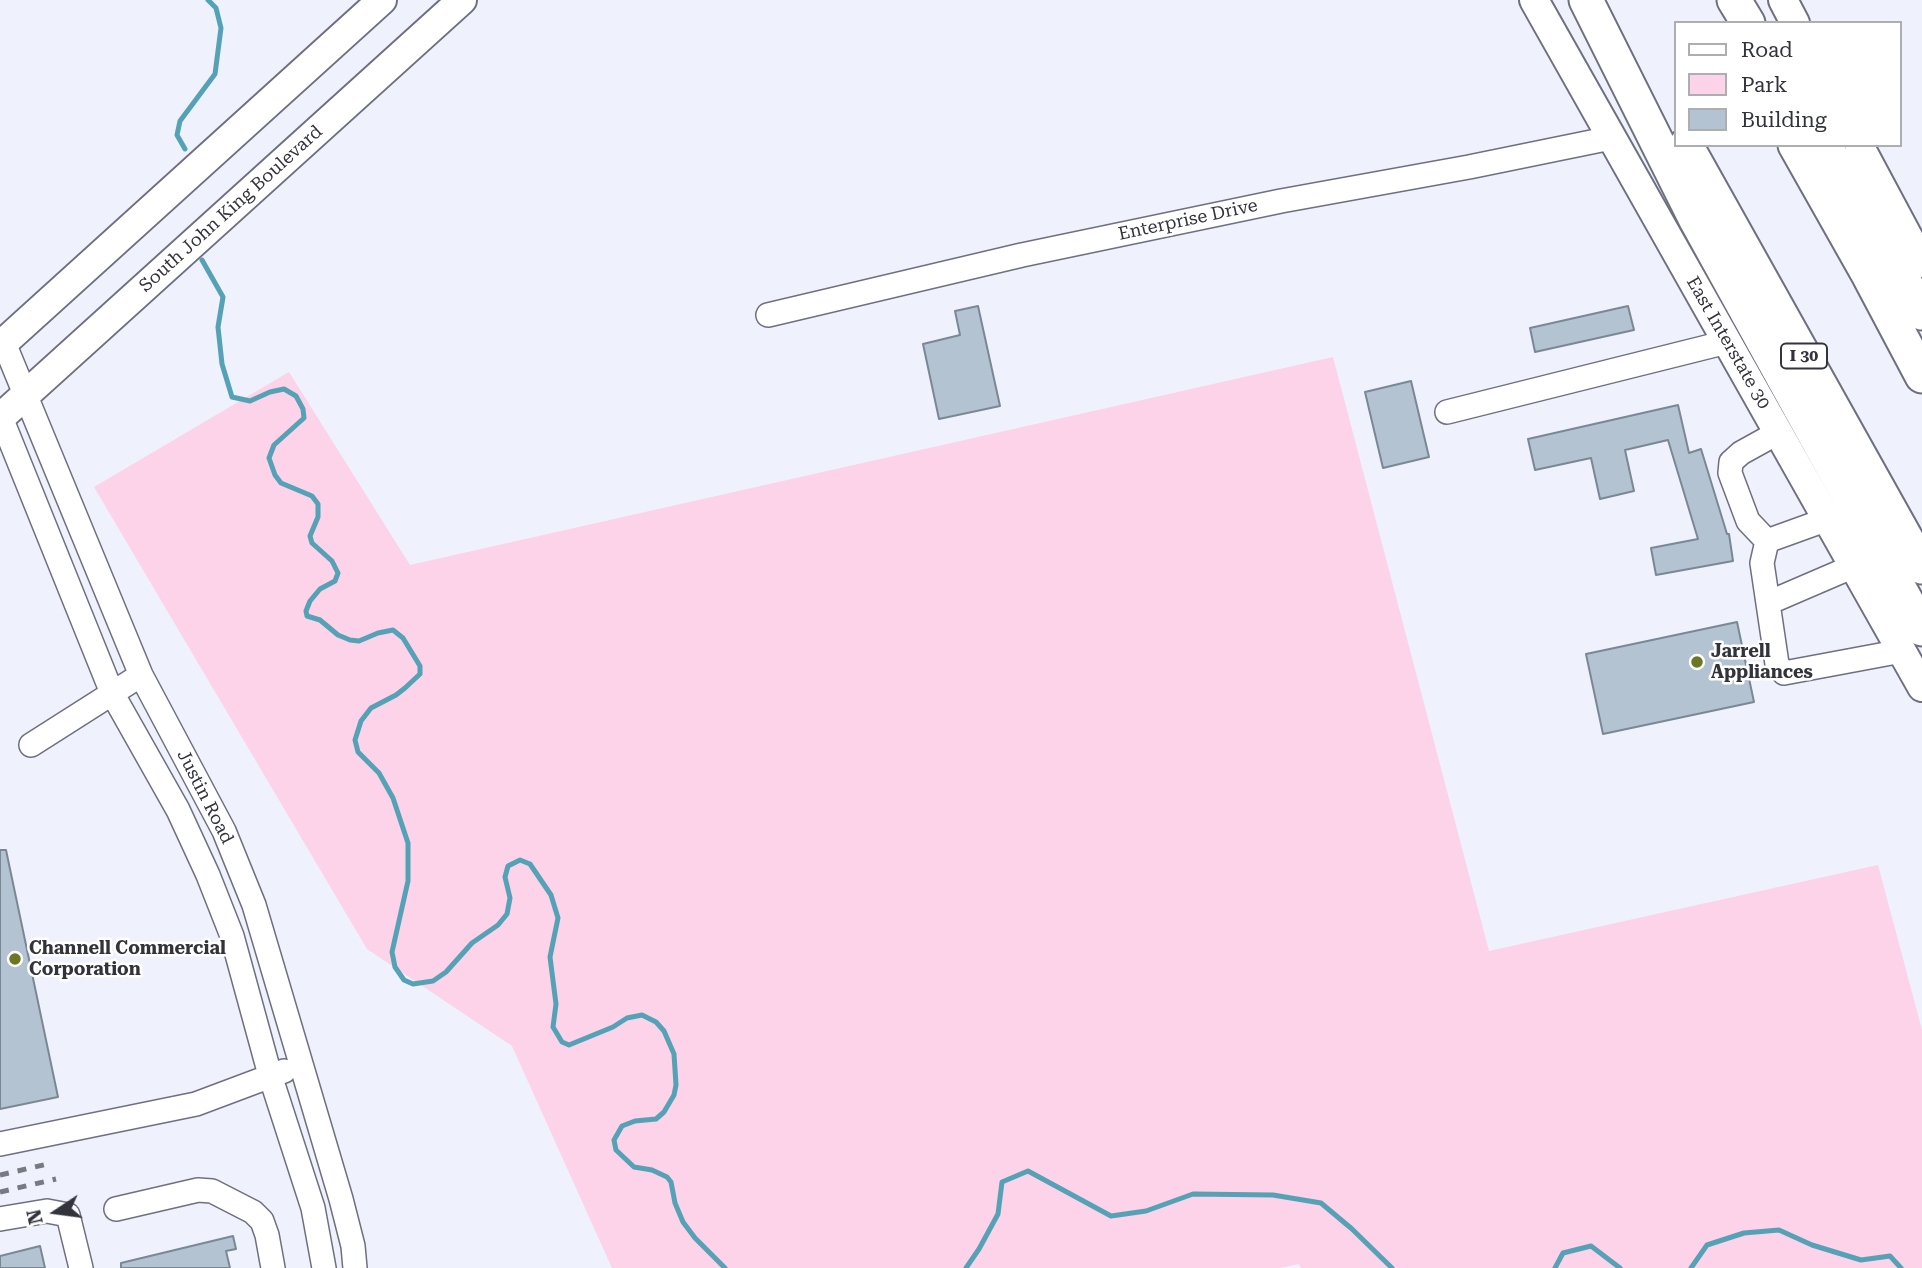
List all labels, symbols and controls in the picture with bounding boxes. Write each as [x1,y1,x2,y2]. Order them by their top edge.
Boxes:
legend [1674,21,1901,147]
text: Road [1741,38,1793,62]
text: Park [1741,73,1787,97]
text: Building [1741,108,1827,132]
street label: South John King Boulevard [135,121,327,297]
street label: Enterprise Drive [1116,195,1260,245]
street label: East Interstate 30 [1681,273,1775,413]
road number: I 30 [1781,344,1827,368]
place label: Jarrell Appliances [1711,641,1813,684]
marker: Jarrell Appliances [1689,654,1705,670]
street label: Justin Road [172,746,238,848]
place label: Channell Commercial Corporation [29,938,226,981]
marker: Channell Commercial Corporation [7,951,23,967]
north arrow [21,1177,91,1247]
text: N [22,1207,48,1227]

